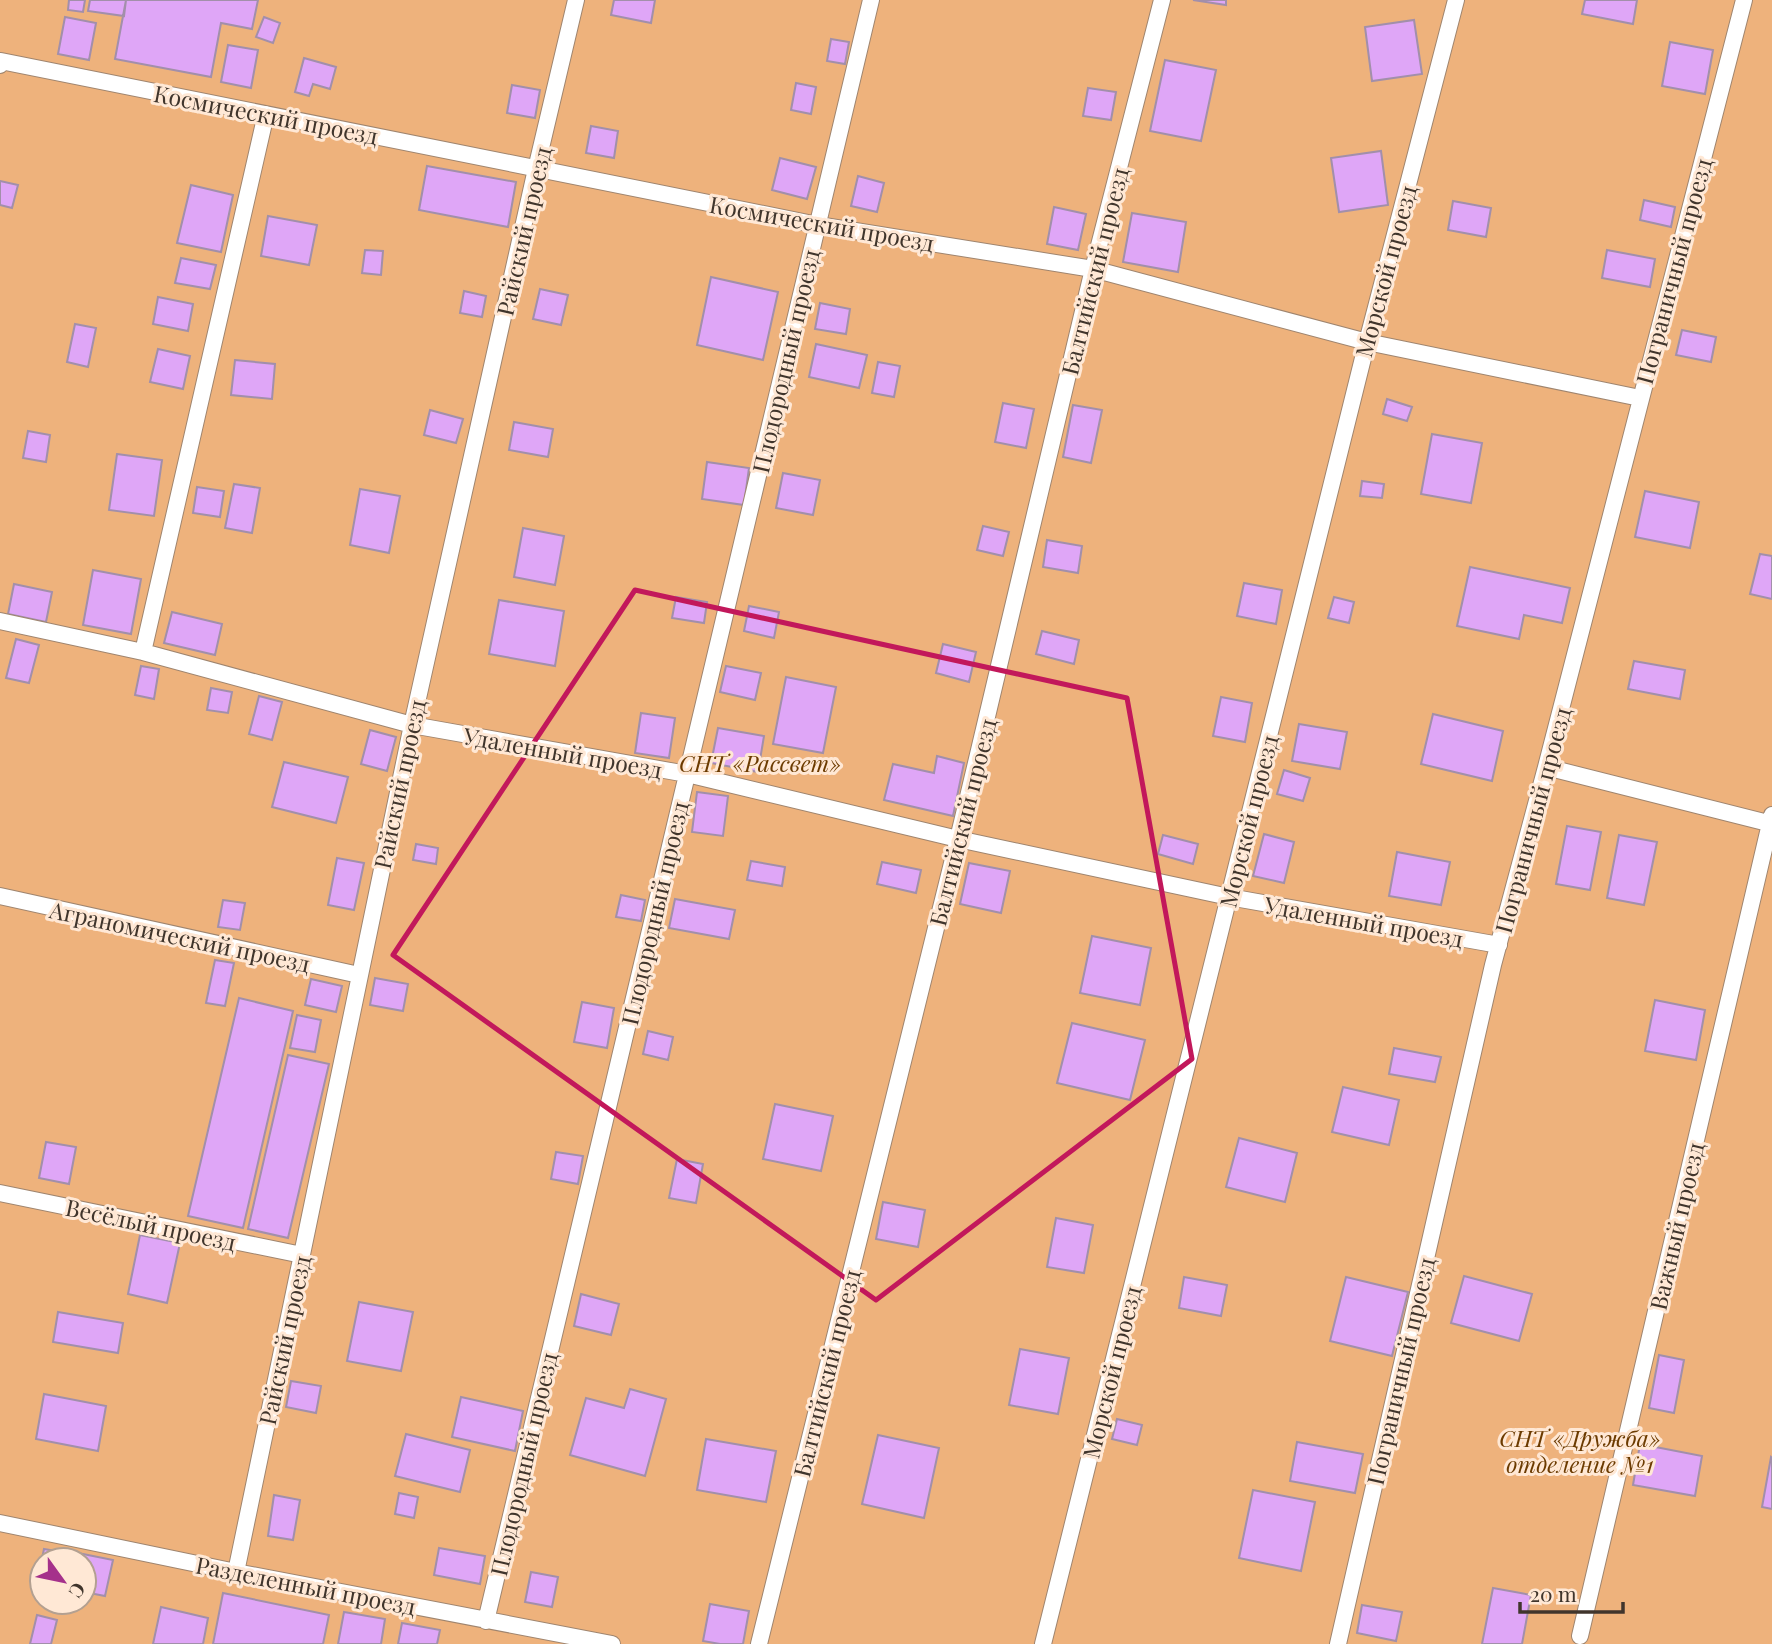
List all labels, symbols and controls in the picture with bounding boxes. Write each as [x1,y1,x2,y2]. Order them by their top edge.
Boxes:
street label: Космический проезд [151,77,381,151]
street label: Райский проезд [488,143,558,319]
street label: Пограничный проезд [1628,155,1718,387]
street label: Балтийский проезд [1053,164,1135,378]
street label: Морской проезд [1347,182,1423,360]
street label: Космический проезд [707,188,937,258]
street label: Плодородный проезд [744,246,826,476]
street label: Райский проезд [366,696,432,872]
street label: Пограничный проезд [1487,704,1577,936]
street label: Балтийский проезд [921,715,1003,929]
street label: Удаленный проезд [460,719,665,785]
street label: Морской проезд [1212,731,1284,911]
park label: СНТ «Рассвет» [679,747,841,778]
street label: Плодородный проезд [613,798,695,1028]
street label: Удаленный проезд [1261,888,1466,954]
street label: Аграномический проезд [46,893,313,979]
street label: Важный проезд [1642,1139,1710,1313]
street label: Весёлый проезд [63,1191,239,1257]
street label: Райский проезд [251,1252,317,1428]
street label: Пограничный проезд [1359,1254,1441,1488]
street label: Балтийский проезд [785,1266,867,1480]
street label: Морской проезд [1075,1282,1147,1462]
street label: Плодородный проезд [482,1349,564,1579]
park label: СНТ «Дружба» отделение №1 [1499,1422,1661,1479]
north arrow [28,1546,98,1616]
street label: Разделенный проезд [193,1548,419,1622]
scale bar [1520,1570,1623,1614]
text: С [64,1578,93,1604]
text: 20 m [1530,1579,1577,1607]

